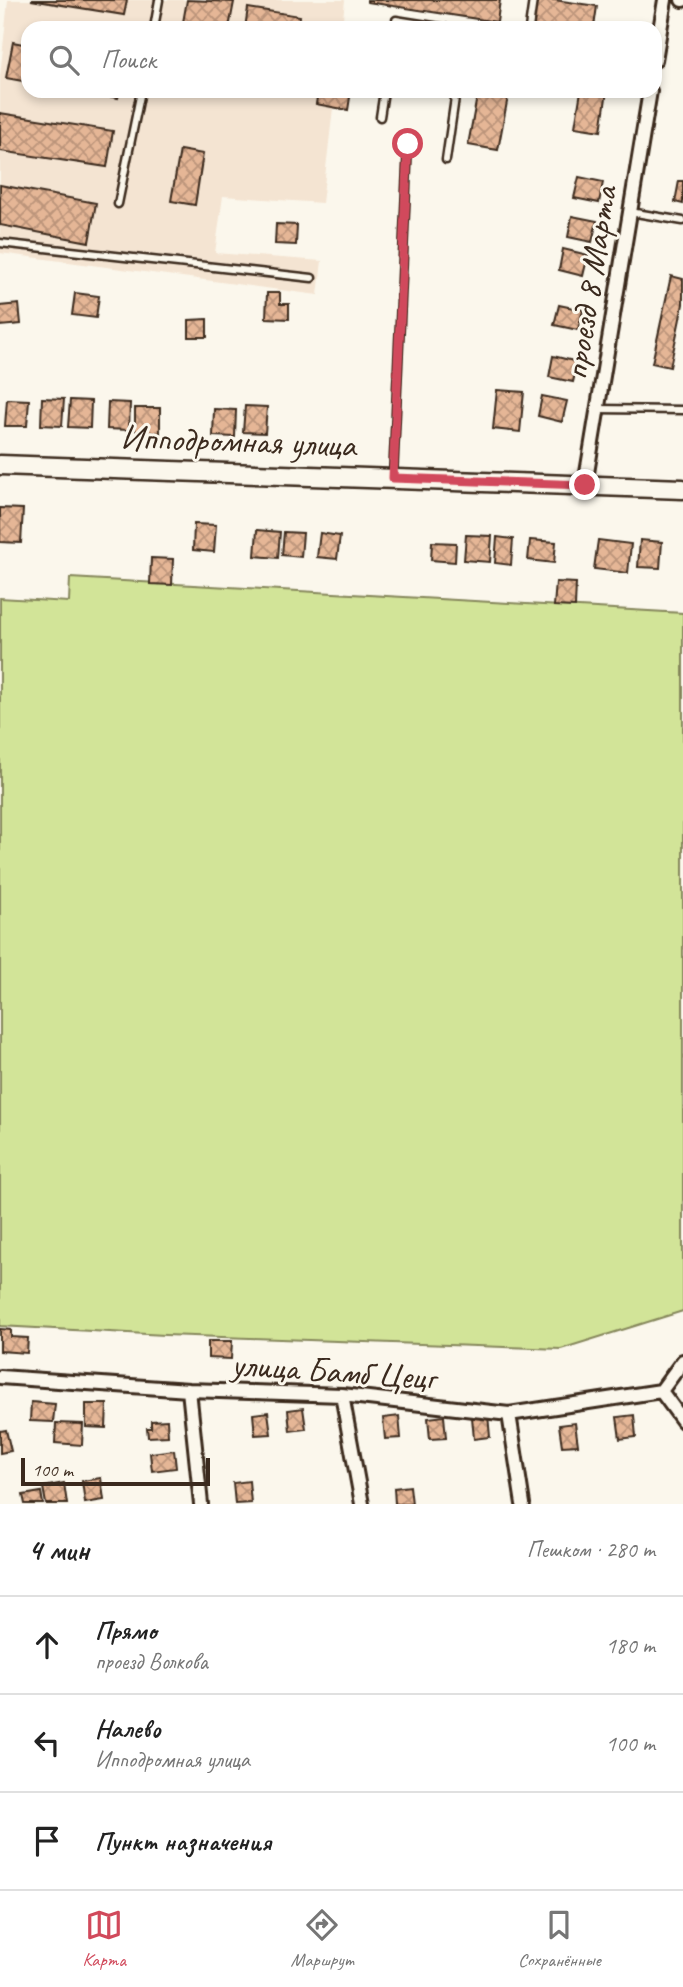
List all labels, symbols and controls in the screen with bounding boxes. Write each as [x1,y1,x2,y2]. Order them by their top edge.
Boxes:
search box [21,21,662,98]
icon: search [45,41,83,79]
text: Поиск [101,43,156,76]
route start [392,128,423,159]
street label: проезд 8 Марта [553,181,628,383]
street label: Ипподромная улица [120,414,359,468]
route end [569,469,600,500]
street label: улица Бамб Цецг [228,1341,441,1401]
scale bar [21,1455,210,1487]
text: 100 m [32,1458,73,1482]
text: 4 мин [28,1531,89,1569]
text: Пешком · 280 m [527,1535,655,1564]
text: Прямо [95,1614,157,1647]
icon: ahead [28,1626,66,1664]
text: 180 m [606,1631,655,1660]
text: проезд Волкова [95,1647,208,1676]
text: Налево [95,1712,161,1745]
icon: left [28,1724,66,1762]
text: 100 m [606,1729,655,1758]
text: Ипподромная улица [95,1745,250,1774]
icon: arrive [28,1822,66,1860]
text: Пункт назначения [95,1825,271,1858]
tab: Карта [82,1906,126,1972]
tab: Маршрут [291,1906,353,1972]
tab: Сохранённые [518,1906,601,1972]

